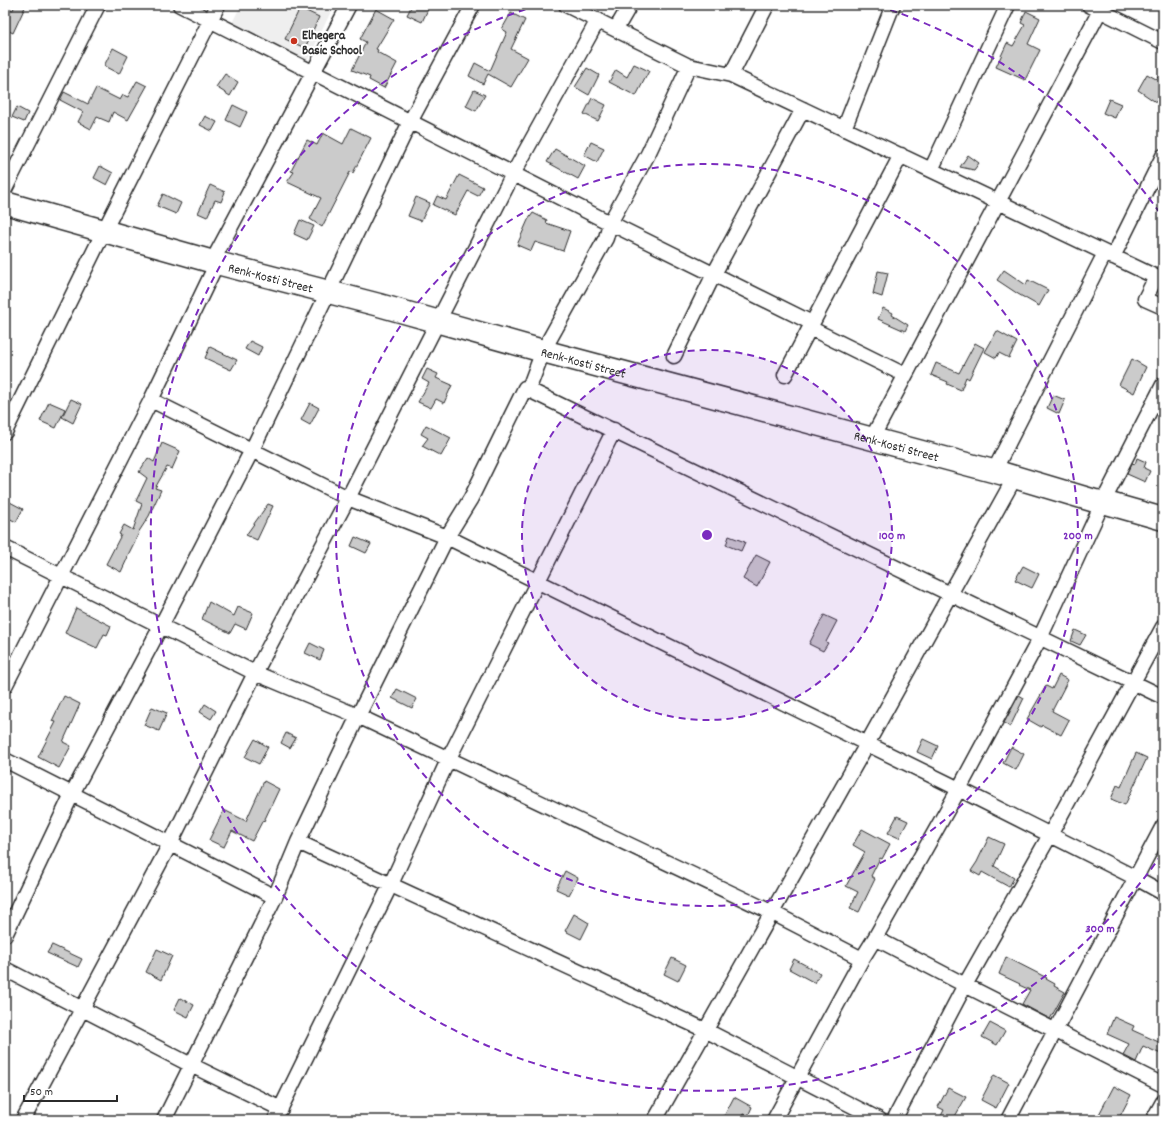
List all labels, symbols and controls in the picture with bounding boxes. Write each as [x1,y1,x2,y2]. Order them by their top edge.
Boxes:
place label: Elhegera Basic School [302,27,363,61]
marker: Elhegera Basic School [289,36,299,46]
street label: Renk-Kosti Street [226,259,315,300]
street label: Renk-Kosti Street [538,344,628,385]
street label: Renk-Kosti Street [851,427,941,468]
centre of rings [700,528,714,542]
text: 100 m [879,528,905,545]
text: 200 m [1063,528,1093,545]
text: 300 m [1085,921,1115,938]
scale bar [24,1077,117,1103]
text: 50 m [30,1084,53,1101]

